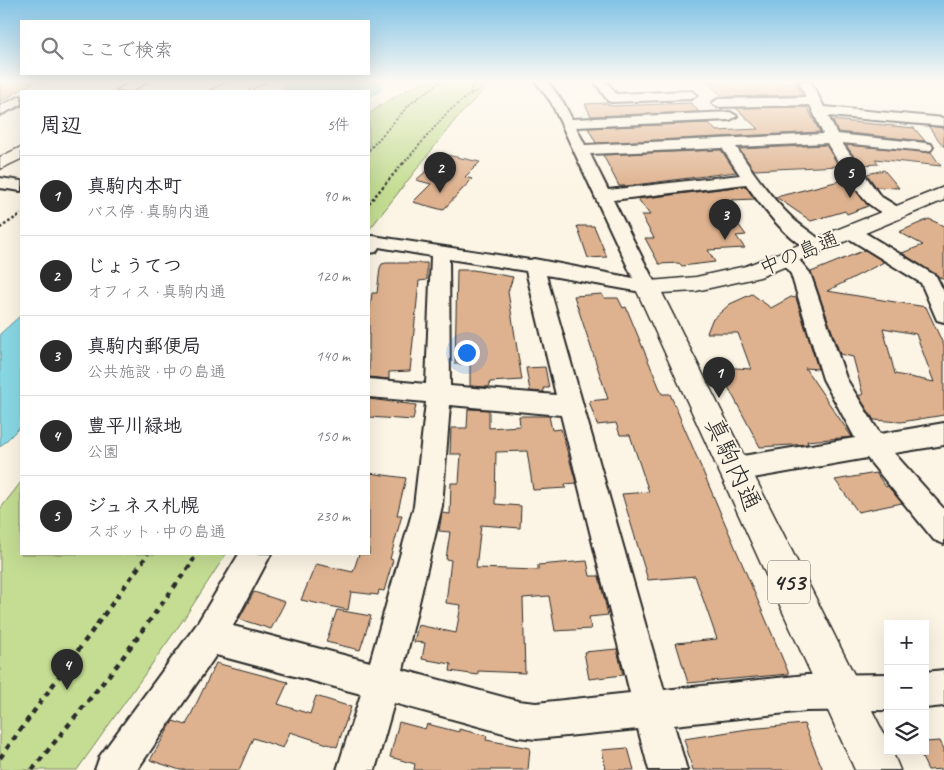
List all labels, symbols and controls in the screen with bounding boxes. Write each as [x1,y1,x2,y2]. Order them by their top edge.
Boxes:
search box [20,20,370,75]
icon: search [38,34,66,62]
text: ここで検索 [78,38,173,62]
text: 周辺 [40,112,82,138]
text: 5件 [327,115,350,135]
pin: 2 [424,152,456,193]
pin: 5 [834,157,866,198]
text: 真駒内本町 [87,174,182,198]
text: 1 [52,186,60,206]
text: 90 m [323,186,350,206]
pin: 3 [709,199,741,240]
text: バス停 · 真駒内通 [87,202,210,222]
street label: 中の島通 [755,225,843,281]
text: じょうてつ [87,254,182,278]
text: 2 [52,266,60,286]
text: 120 m [316,266,350,286]
text: オフィス · 真駒内通 [87,282,226,302]
text: 真駒内郵便局 [87,334,201,358]
your location [454,340,480,366]
text: 3 [52,346,60,366]
text: 140 m [316,346,350,366]
pin: 1 [703,357,735,398]
text: 公共施設 · 中の島通 [87,362,226,382]
street label: 真駒内通 [697,412,769,516]
text: 豊平川緑地 [87,414,182,438]
text: 4 [52,426,60,446]
text: 150 m [316,426,350,446]
text: 公園 [87,442,119,462]
text: ジュネス札幌 [87,494,199,518]
text: 5 [53,506,59,526]
text: 230 m [316,506,350,526]
text: スポット · 中の島通 [87,522,226,542]
road number: 453 [768,560,810,604]
map controls [884,620,929,755]
button: + [884,620,929,665]
pin: 4 [51,649,83,690]
button: − [884,665,929,710]
button: layers [884,710,929,755]

